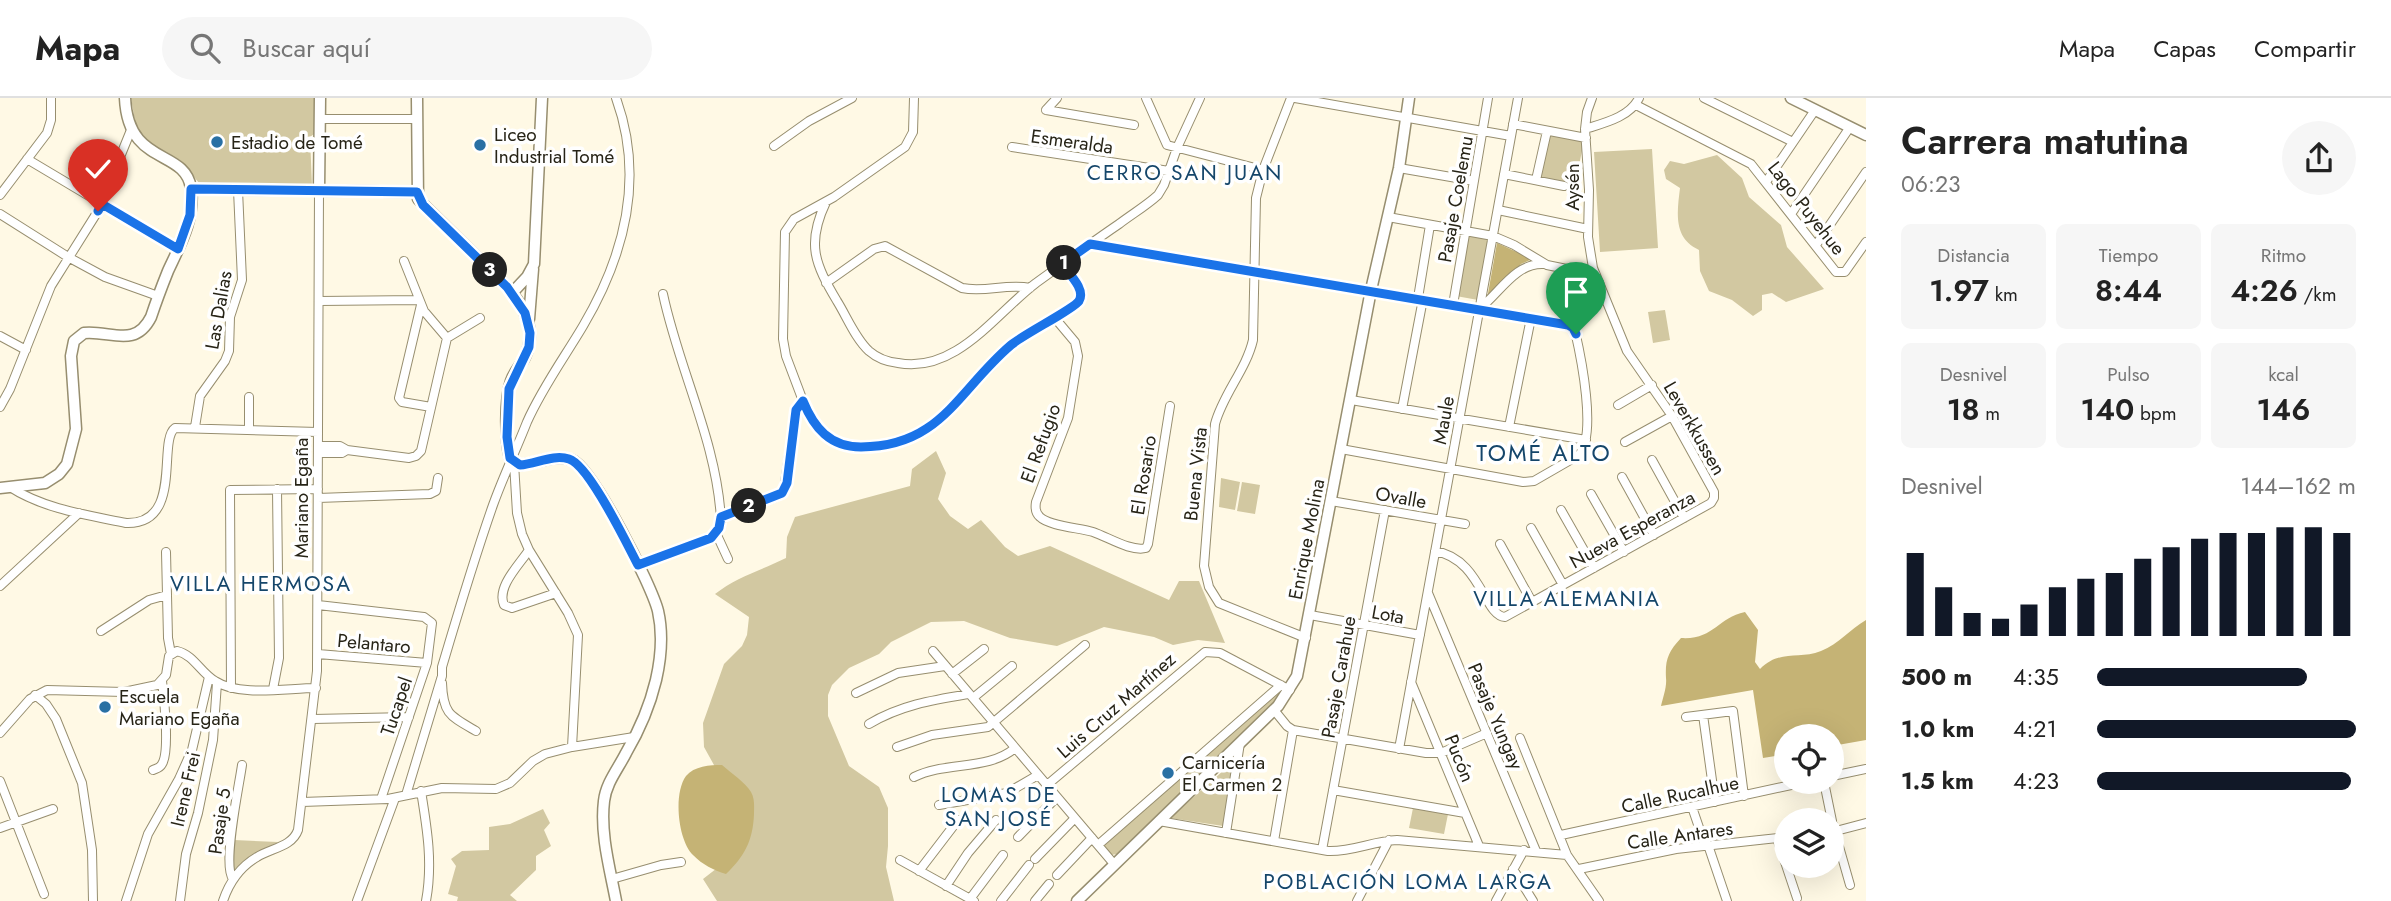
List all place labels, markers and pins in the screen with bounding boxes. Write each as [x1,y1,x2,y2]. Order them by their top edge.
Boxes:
place label: Liceo Industrial Tomé [494,121,614,170]
place label: Estadio de Tomé [231,129,363,156]
marker: Estadio de Tomé [209,134,225,150]
marker: Liceo Industrial Tomé [472,137,488,153]
pin [68,139,128,211]
pin: 1 [1046,246,1082,280]
pin: 3 [472,252,508,288]
pin [1546,262,1606,334]
pin: 2 [732,488,766,524]
place label: Escuela Mariano Egaña [119,683,240,732]
marker: Escuela Mariano Egaña [97,699,113,715]
place label: Carnicería El Carmen 2 [1182,749,1282,798]
marker: Carnicería El Carmen 2 [1160,765,1176,781]

